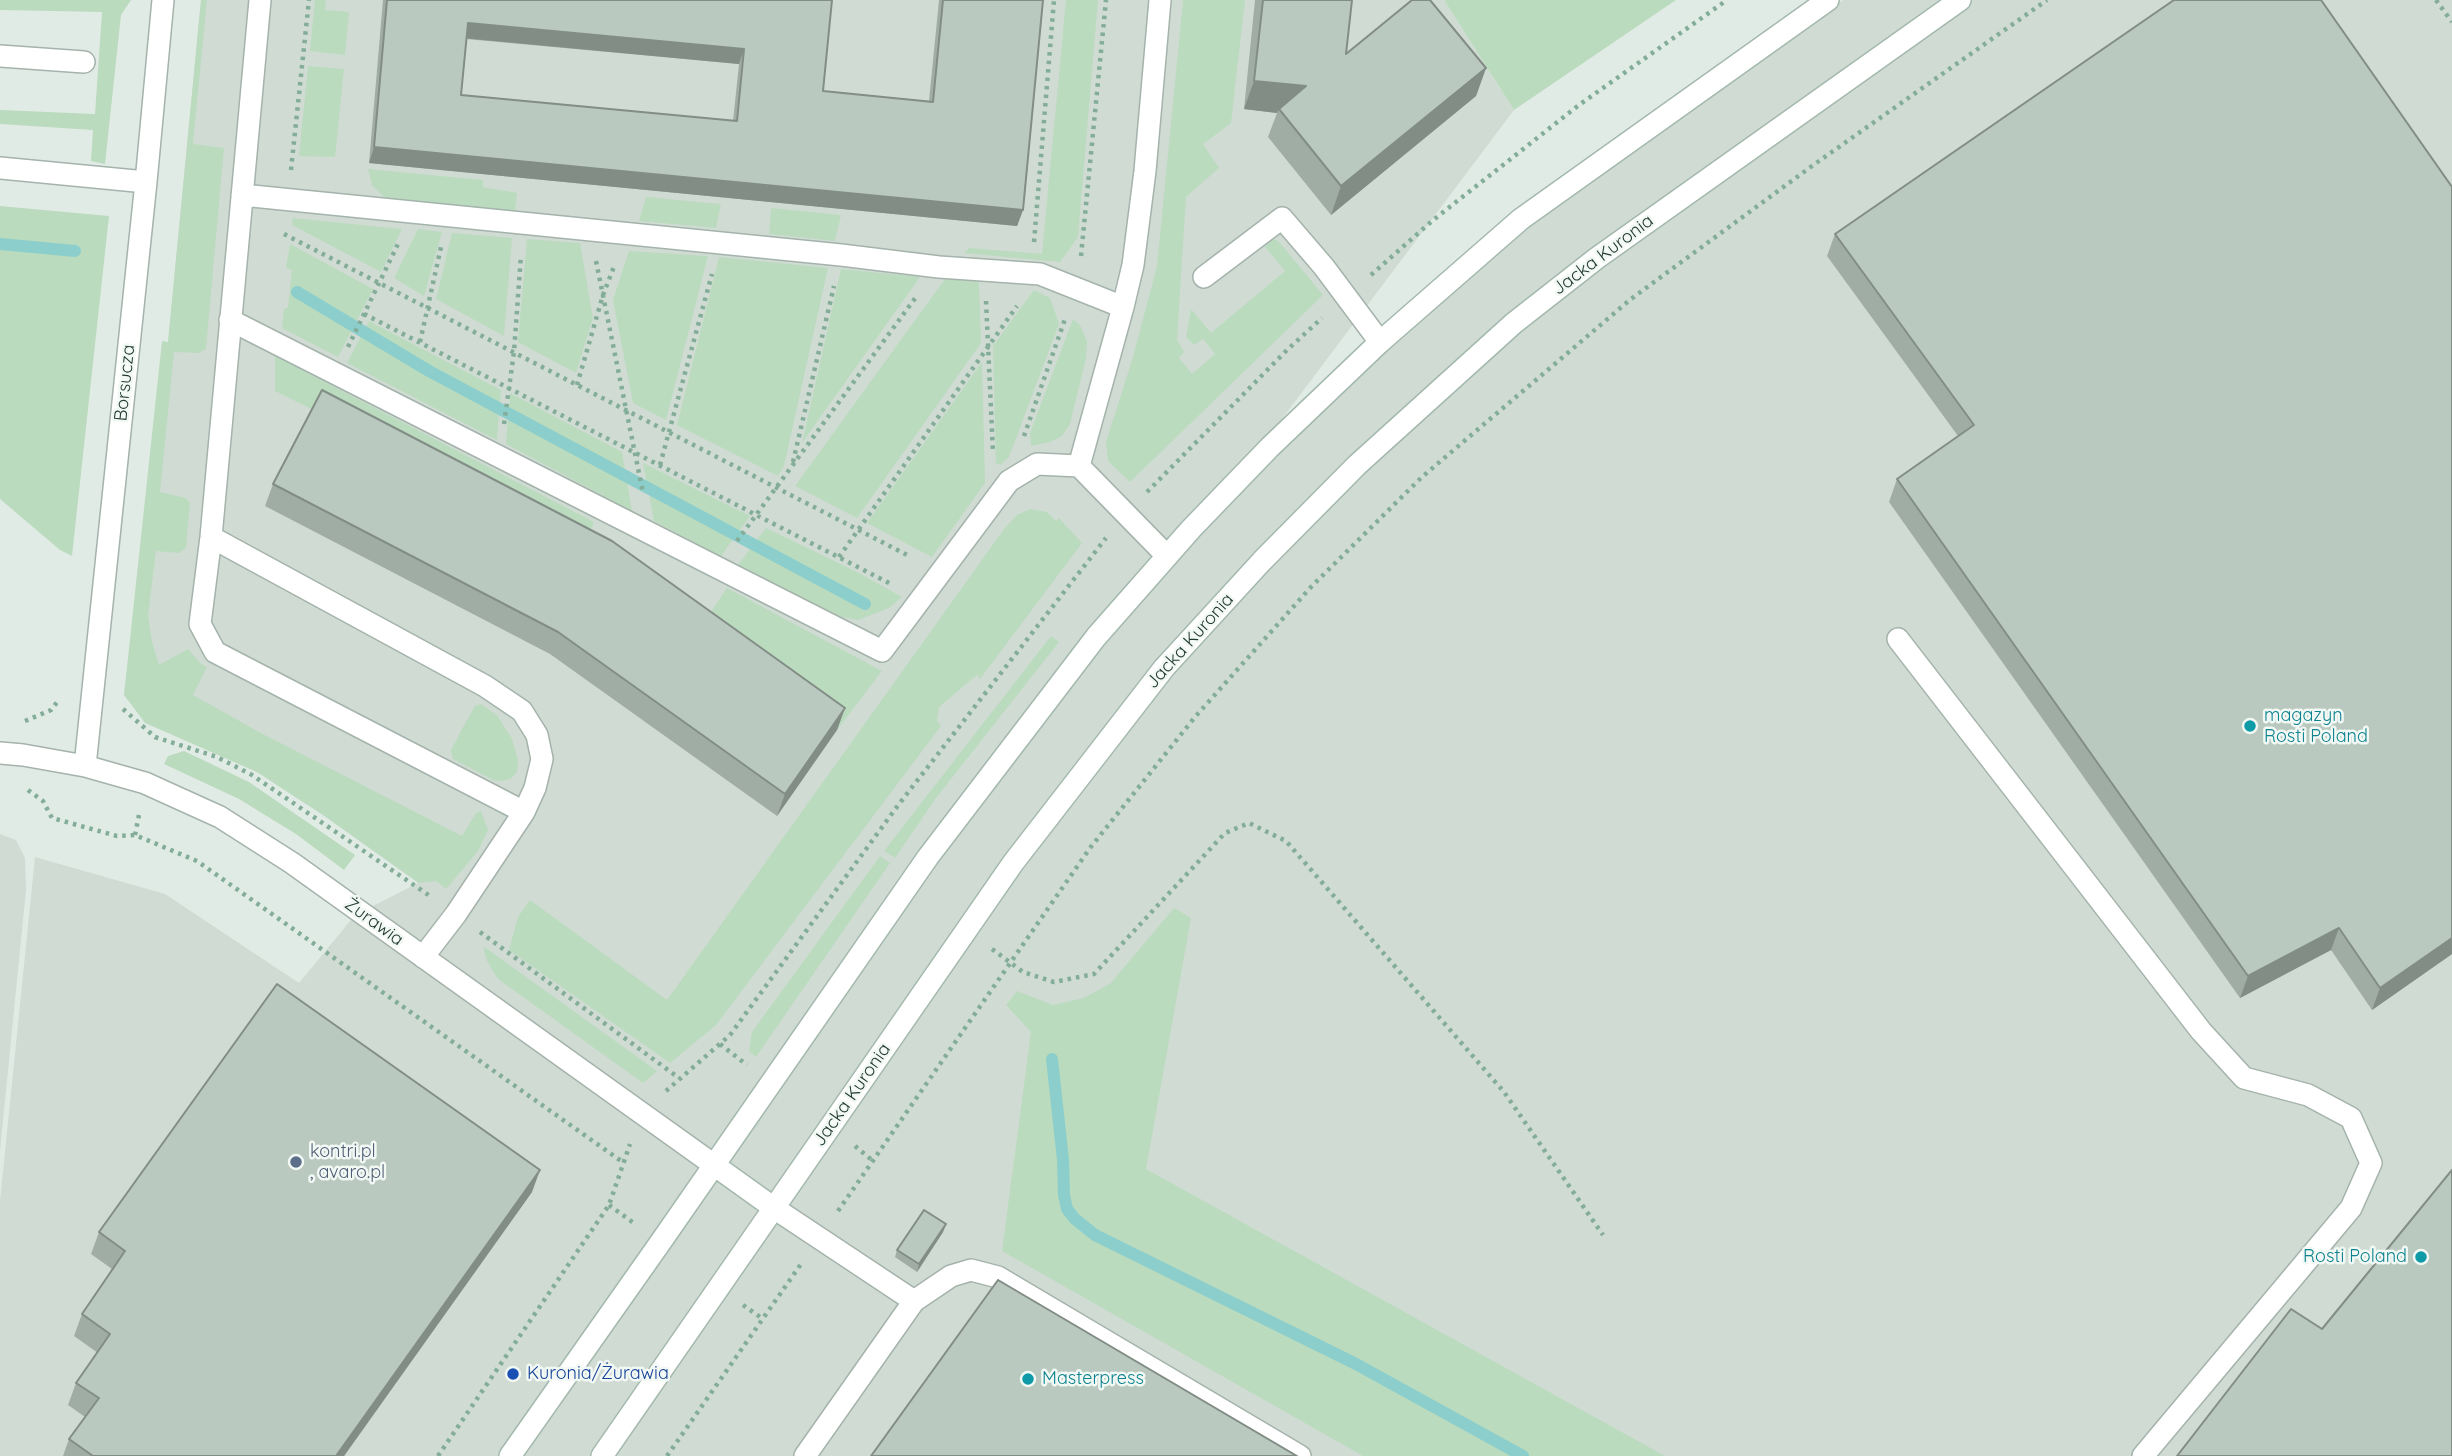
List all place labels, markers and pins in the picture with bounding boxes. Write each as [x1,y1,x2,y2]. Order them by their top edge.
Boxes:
place label: magazyn Rosti Poland [2264,705,2368,748]
marker: magazyn Rosti Poland [2242,718,2258,734]
place label: kontri.pl , avaro.pl [310,1141,385,1184]
marker: kontri.pl , avaro.pl [288,1154,304,1170]
place label: Rosti Poland [2303,1246,2407,1268]
marker: Rosti Poland [2413,1249,2429,1265]
place label: Kuronia/Żurawia [527,1363,669,1385]
marker: Kuronia/Żurawia [505,1366,521,1382]
place label: Masterpress [1042,1368,1144,1390]
marker: Masterpress [1020,1371,1036,1387]

